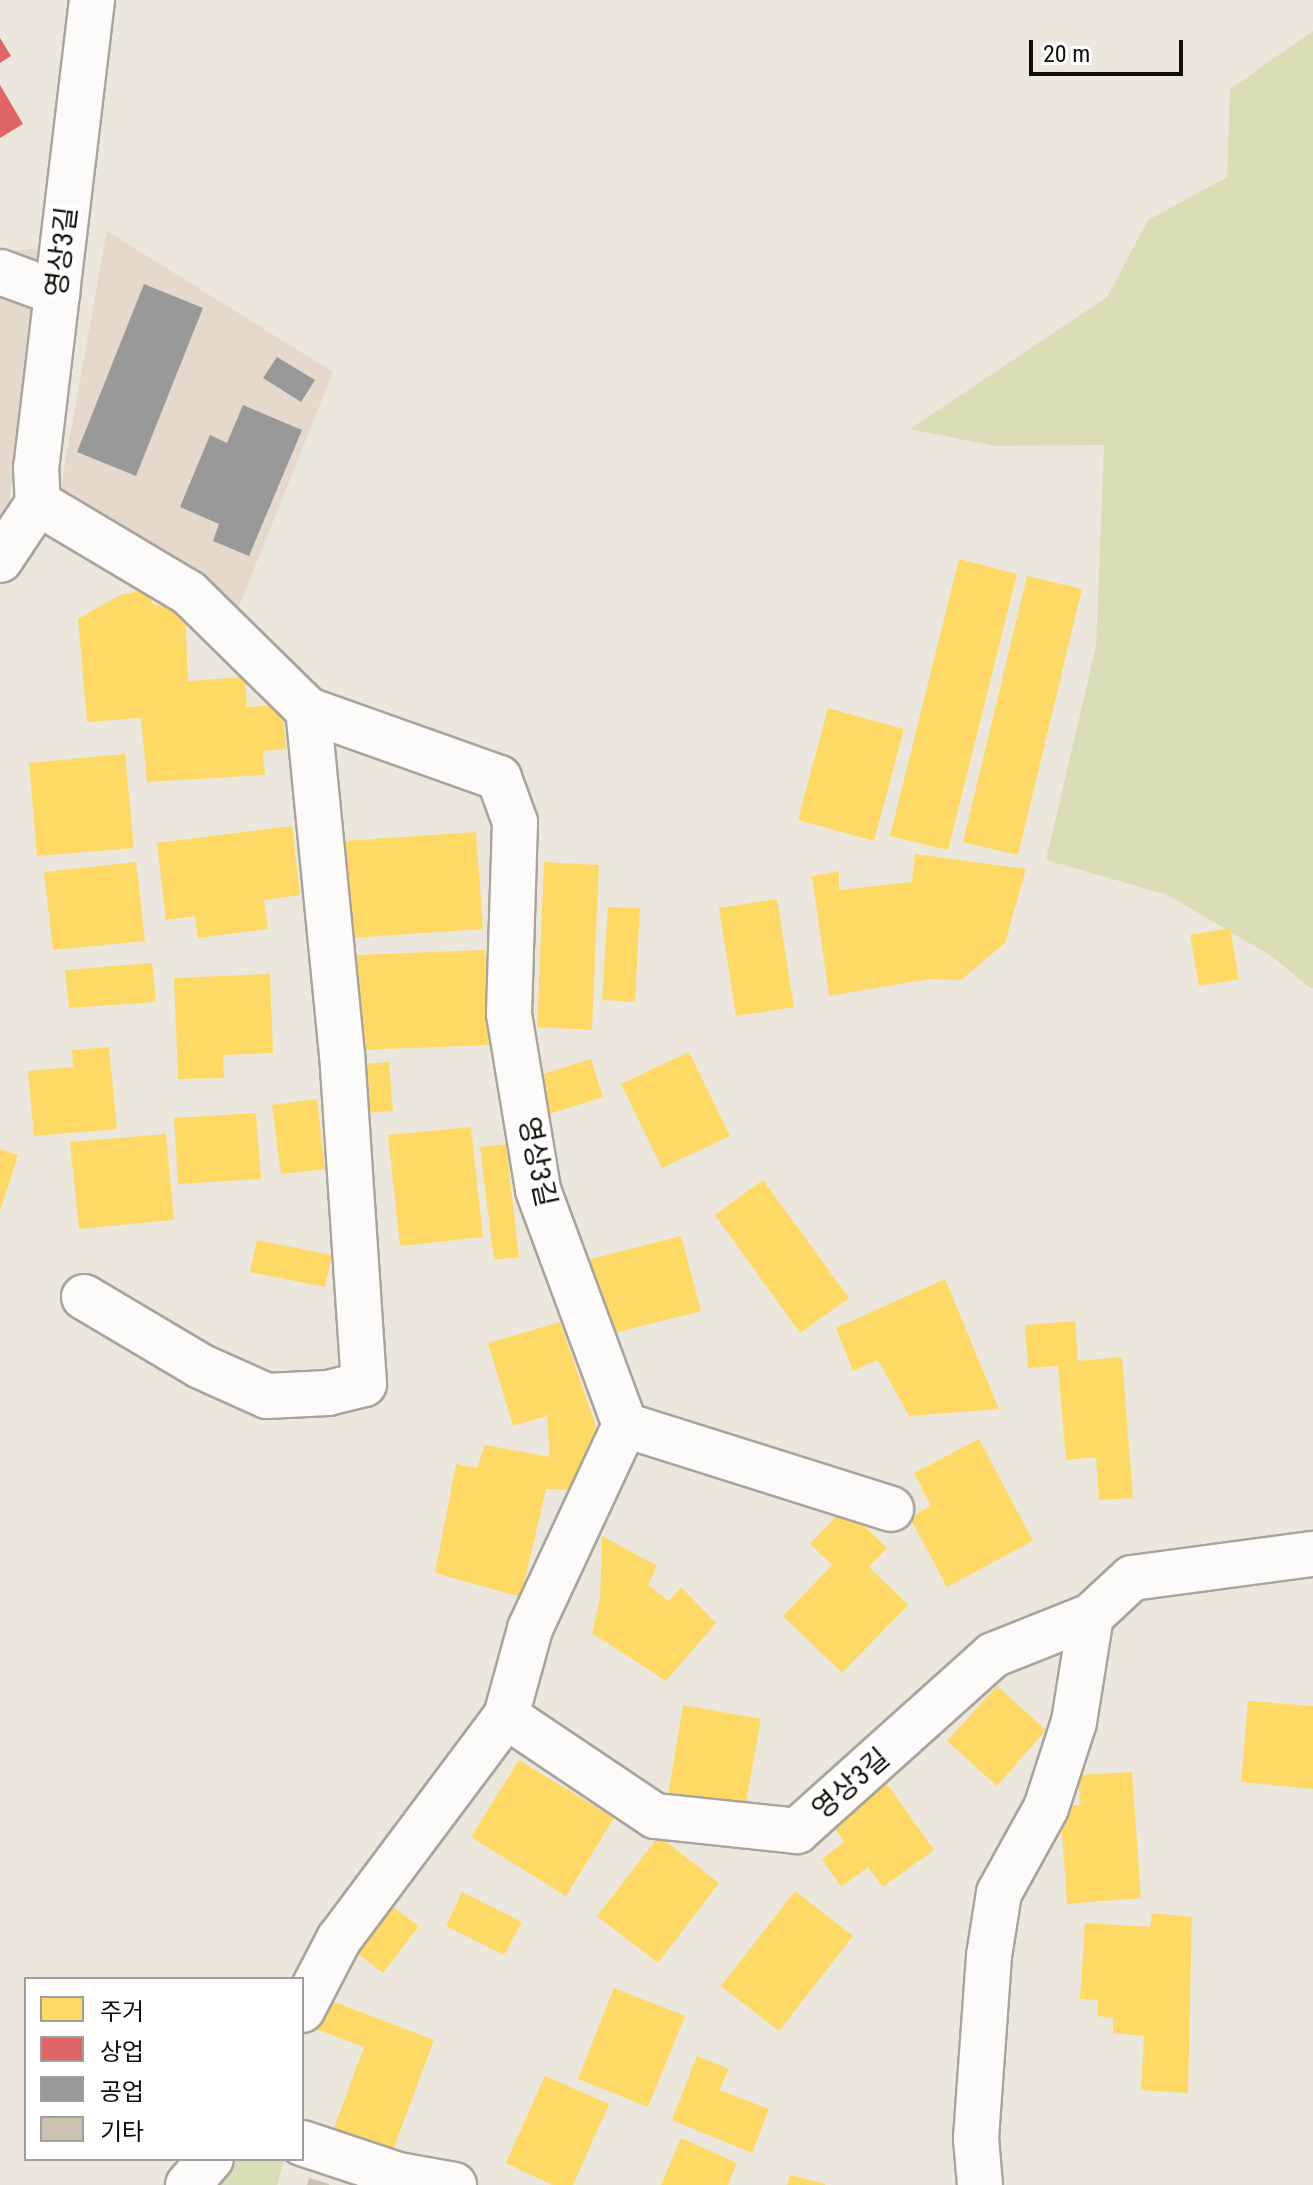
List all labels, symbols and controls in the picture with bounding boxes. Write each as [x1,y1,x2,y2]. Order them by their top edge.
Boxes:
scale bar [1033,24,1187,74]
text: 20 m [1043,40,1090,68]
street label: 영상3길 [40,205,84,299]
street label: 영상3길 [511,1114,563,1210]
street label: 영상3길 [806,1741,896,1827]
legend [24,1977,304,2161]
text: 주거 [100,1998,144,2026]
text: 상업 [100,2038,144,2066]
text: 공업 [100,2078,144,2106]
text: 기타 [100,2118,144,2146]

